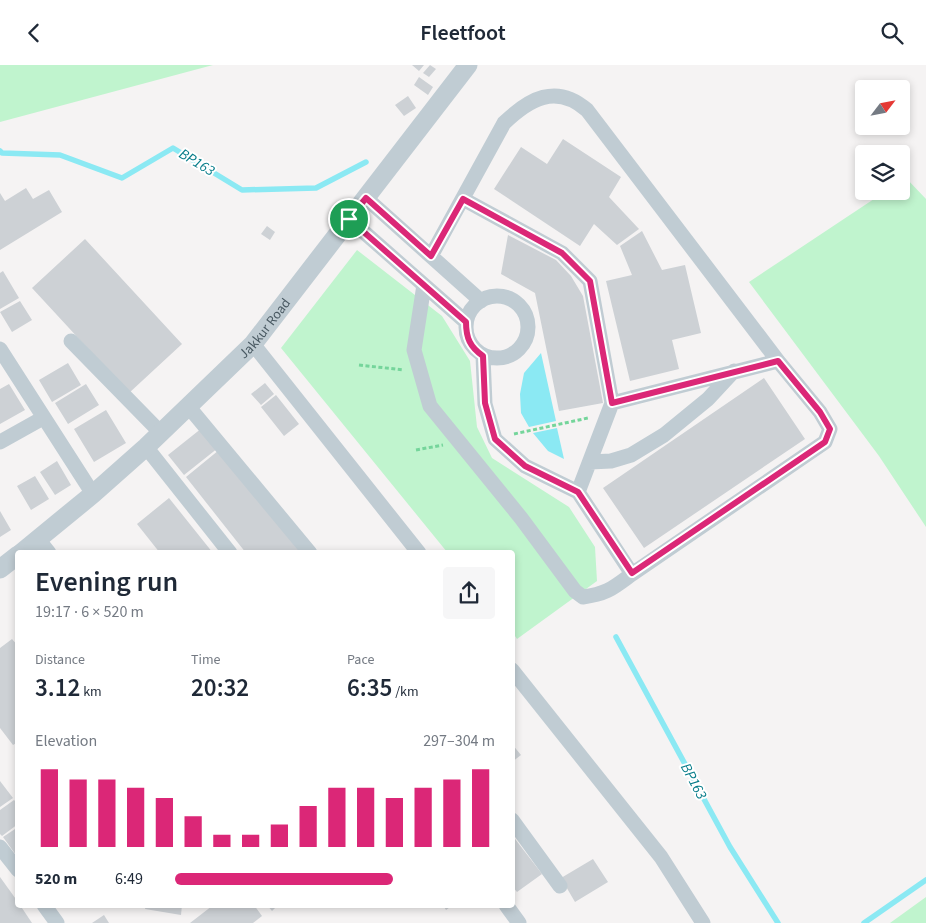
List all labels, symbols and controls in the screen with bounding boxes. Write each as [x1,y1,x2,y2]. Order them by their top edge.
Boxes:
text: Fleetfoot [420,17,506,49]
icon: back [20,19,48,47]
icon: search [878,19,906,47]
north arrow [855,80,910,135]
map controls [855,80,910,200]
water label: BP163 [175,144,219,181]
button: layers [855,145,910,200]
pin [328,198,370,240]
icon: arrive [335,205,363,233]
street label: Jakkur Road [235,294,296,364]
text: Evening run [35,562,178,602]
button: share [443,567,495,619]
text: 19:17 · 6 × 520 m [35,601,144,623]
text: Distance [35,650,85,670]
text: Time [191,650,221,670]
text: Pace [347,650,374,670]
text: 3.12 [35,670,80,706]
text: 20:32 [191,670,249,706]
text: 6:35 [347,670,392,706]
text: km [80,682,102,702]
text: /km [392,682,419,702]
text: Elevation [35,730,97,752]
text: 297–304 m [423,730,495,752]
water label: BP163 [675,759,712,803]
text: 520 m [35,868,77,890]
text: 6:49 [115,868,143,890]

